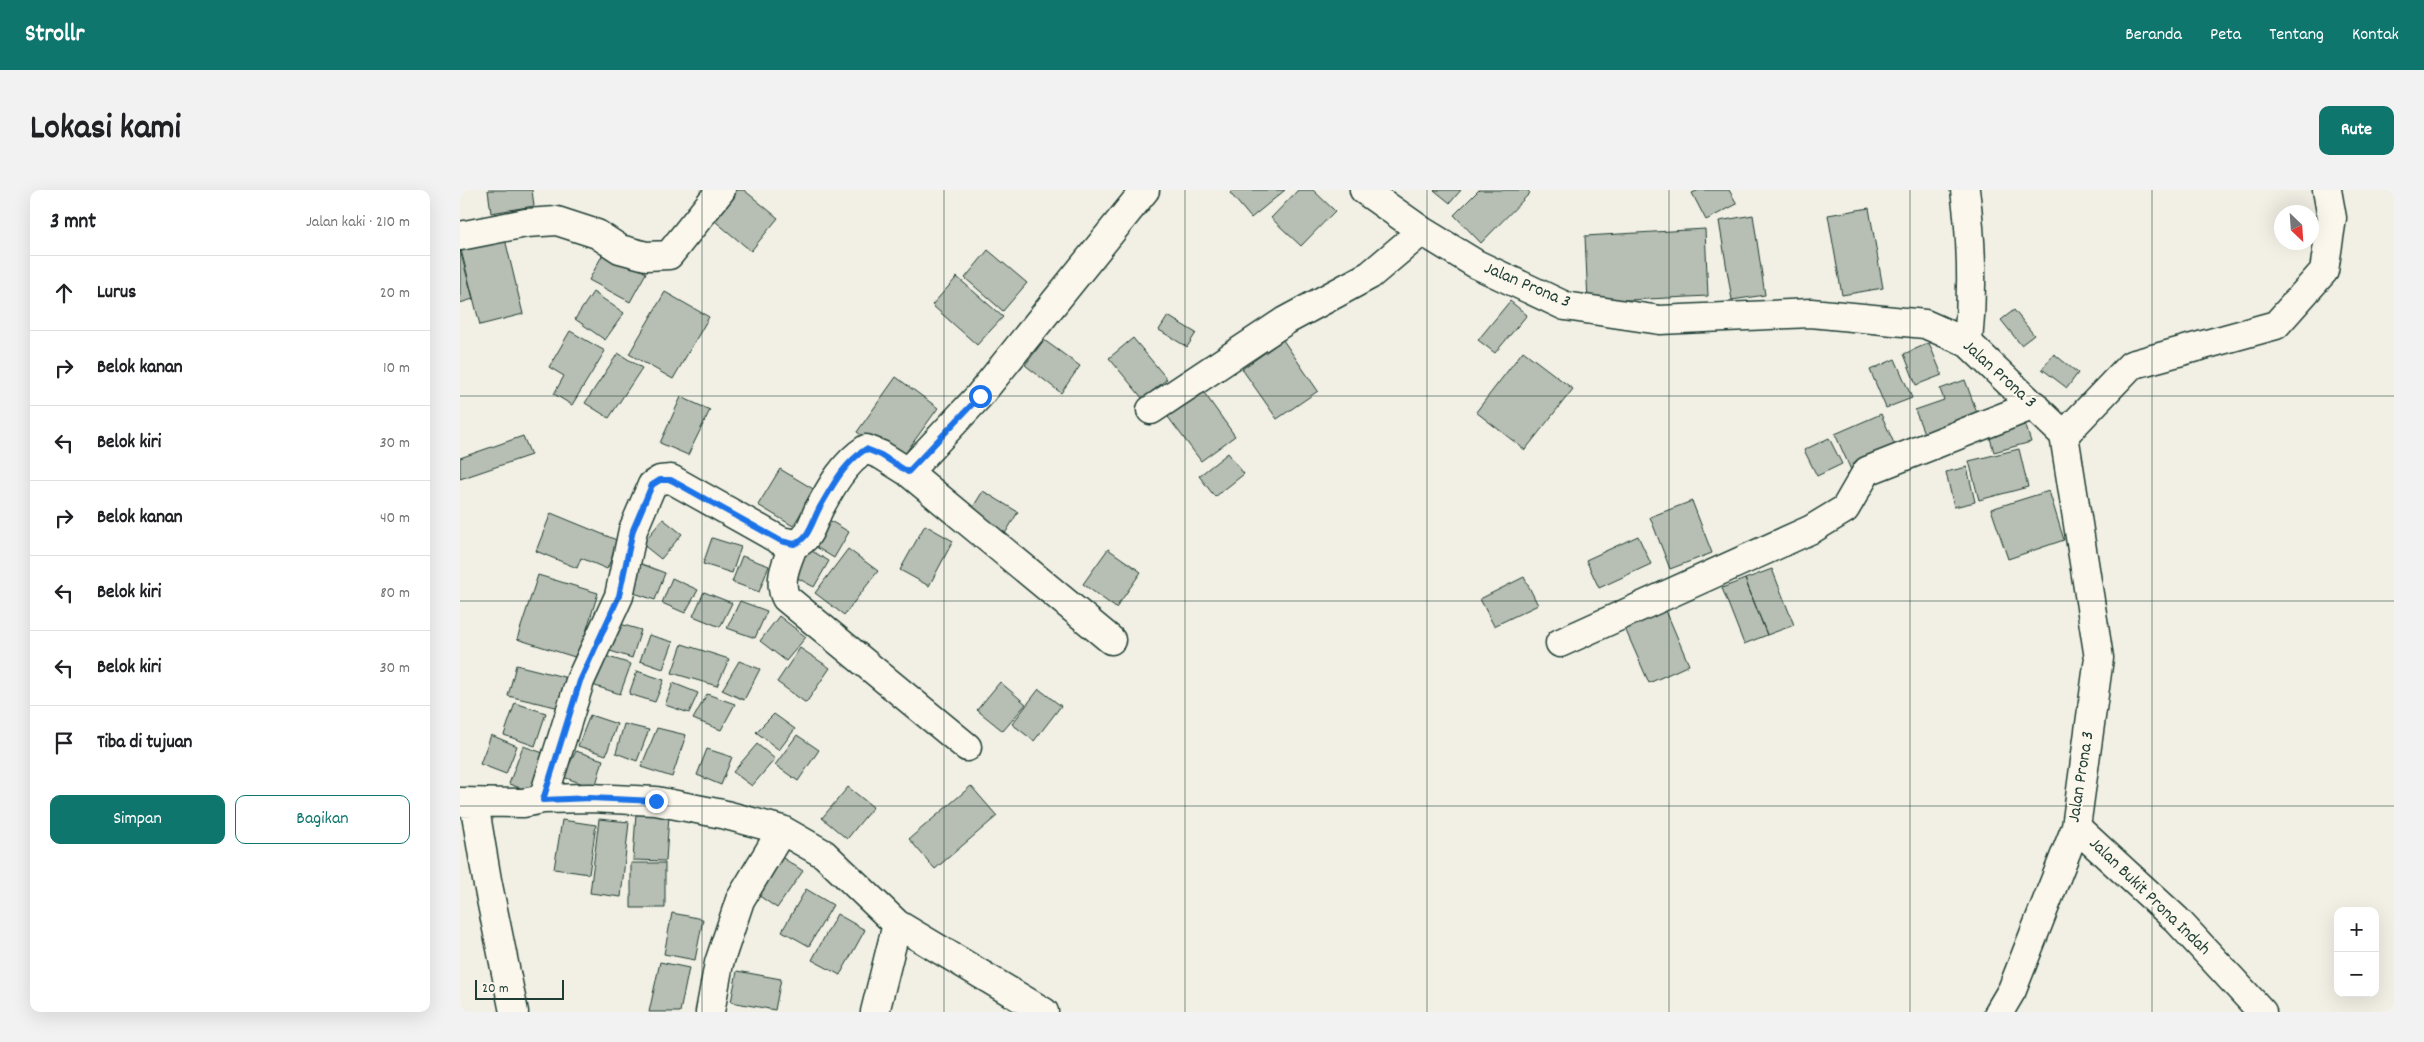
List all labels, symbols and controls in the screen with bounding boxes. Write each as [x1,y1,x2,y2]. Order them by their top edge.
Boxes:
text: Strollr [25,18,84,52]
text: Beranda [2125,23,2182,48]
text: Peta [2210,23,2241,48]
text: Tentang [2269,23,2324,48]
text: Kontak [2352,23,2399,48]
text: Lokasi kami [30,105,181,155]
button: Rute [2319,106,2394,155]
north arrow [2274,205,2319,250]
text: 3 mnt [50,208,96,238]
text: Jalan kaki · 210 m [306,211,410,234]
street label: Jalan Prona 3 [1480,257,1574,315]
icon: ahead [50,279,78,307]
text: Lurus [97,280,136,307]
text: 20 m [380,282,410,305]
street label: Jalan Prona 3 [1956,335,2042,415]
icon: right [50,354,78,382]
text: Belok kanan [97,355,183,382]
text: 10 m [383,357,410,380]
route start [969,385,992,408]
icon: left [50,429,78,457]
text: Belok kiri [97,430,161,457]
text: 30 m [380,432,410,455]
icon: right [50,504,78,532]
text: Belok kanan [97,505,183,532]
text: 40 m [380,507,410,530]
icon: left [50,579,78,607]
text: Belok kiri [97,580,161,607]
text: 80 m [380,582,410,605]
icon: left [50,654,78,682]
text: Belok kiri [97,655,161,682]
text: 30 m [380,657,410,680]
icon: arrive [50,729,78,757]
text: Tiba di tujuan [97,730,192,757]
street label: Jalan Prona 3 [2062,730,2102,824]
route end [645,790,668,813]
button: Simpan [50,795,225,844]
button: Bagikan [235,795,410,844]
street label: Jalan Bukit Prona Indah [2083,832,2215,962]
map controls [2334,907,2379,997]
button: + [2334,907,2379,952]
button: − [2334,952,2379,997]
scale bar [475,977,564,1000]
text: 20 m [482,979,509,999]

